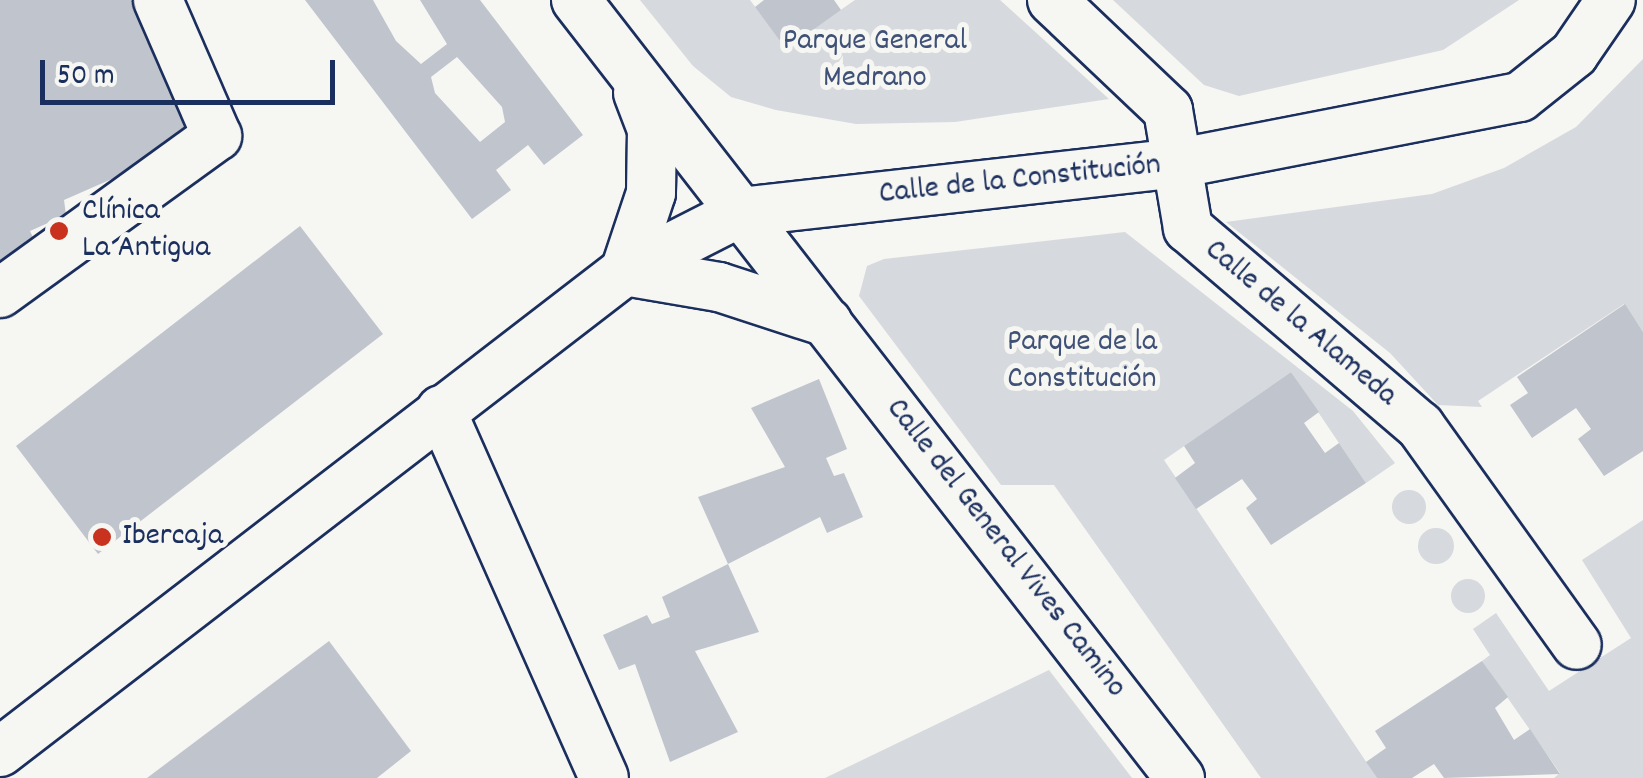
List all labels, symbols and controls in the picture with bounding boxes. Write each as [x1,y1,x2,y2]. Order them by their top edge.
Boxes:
park label: Parque General Medrano [783,24,967,99]
scale bar [45,40,340,102]
text: 50 m [57,56,115,99]
street label: Calle de la Constitución [877,147,1163,215]
place label: Clínica La Antigua [82,194,210,269]
marker: Clínica La Antigua [46,218,72,244]
street label: Calle de la Alameda [1196,232,1404,416]
park label: Parque de la Constitución [1007,325,1157,400]
street label: Calle del General Vives Camino [876,392,1134,706]
place label: Ibercaja [122,518,223,556]
marker: Ibercaja [91,526,113,548]

